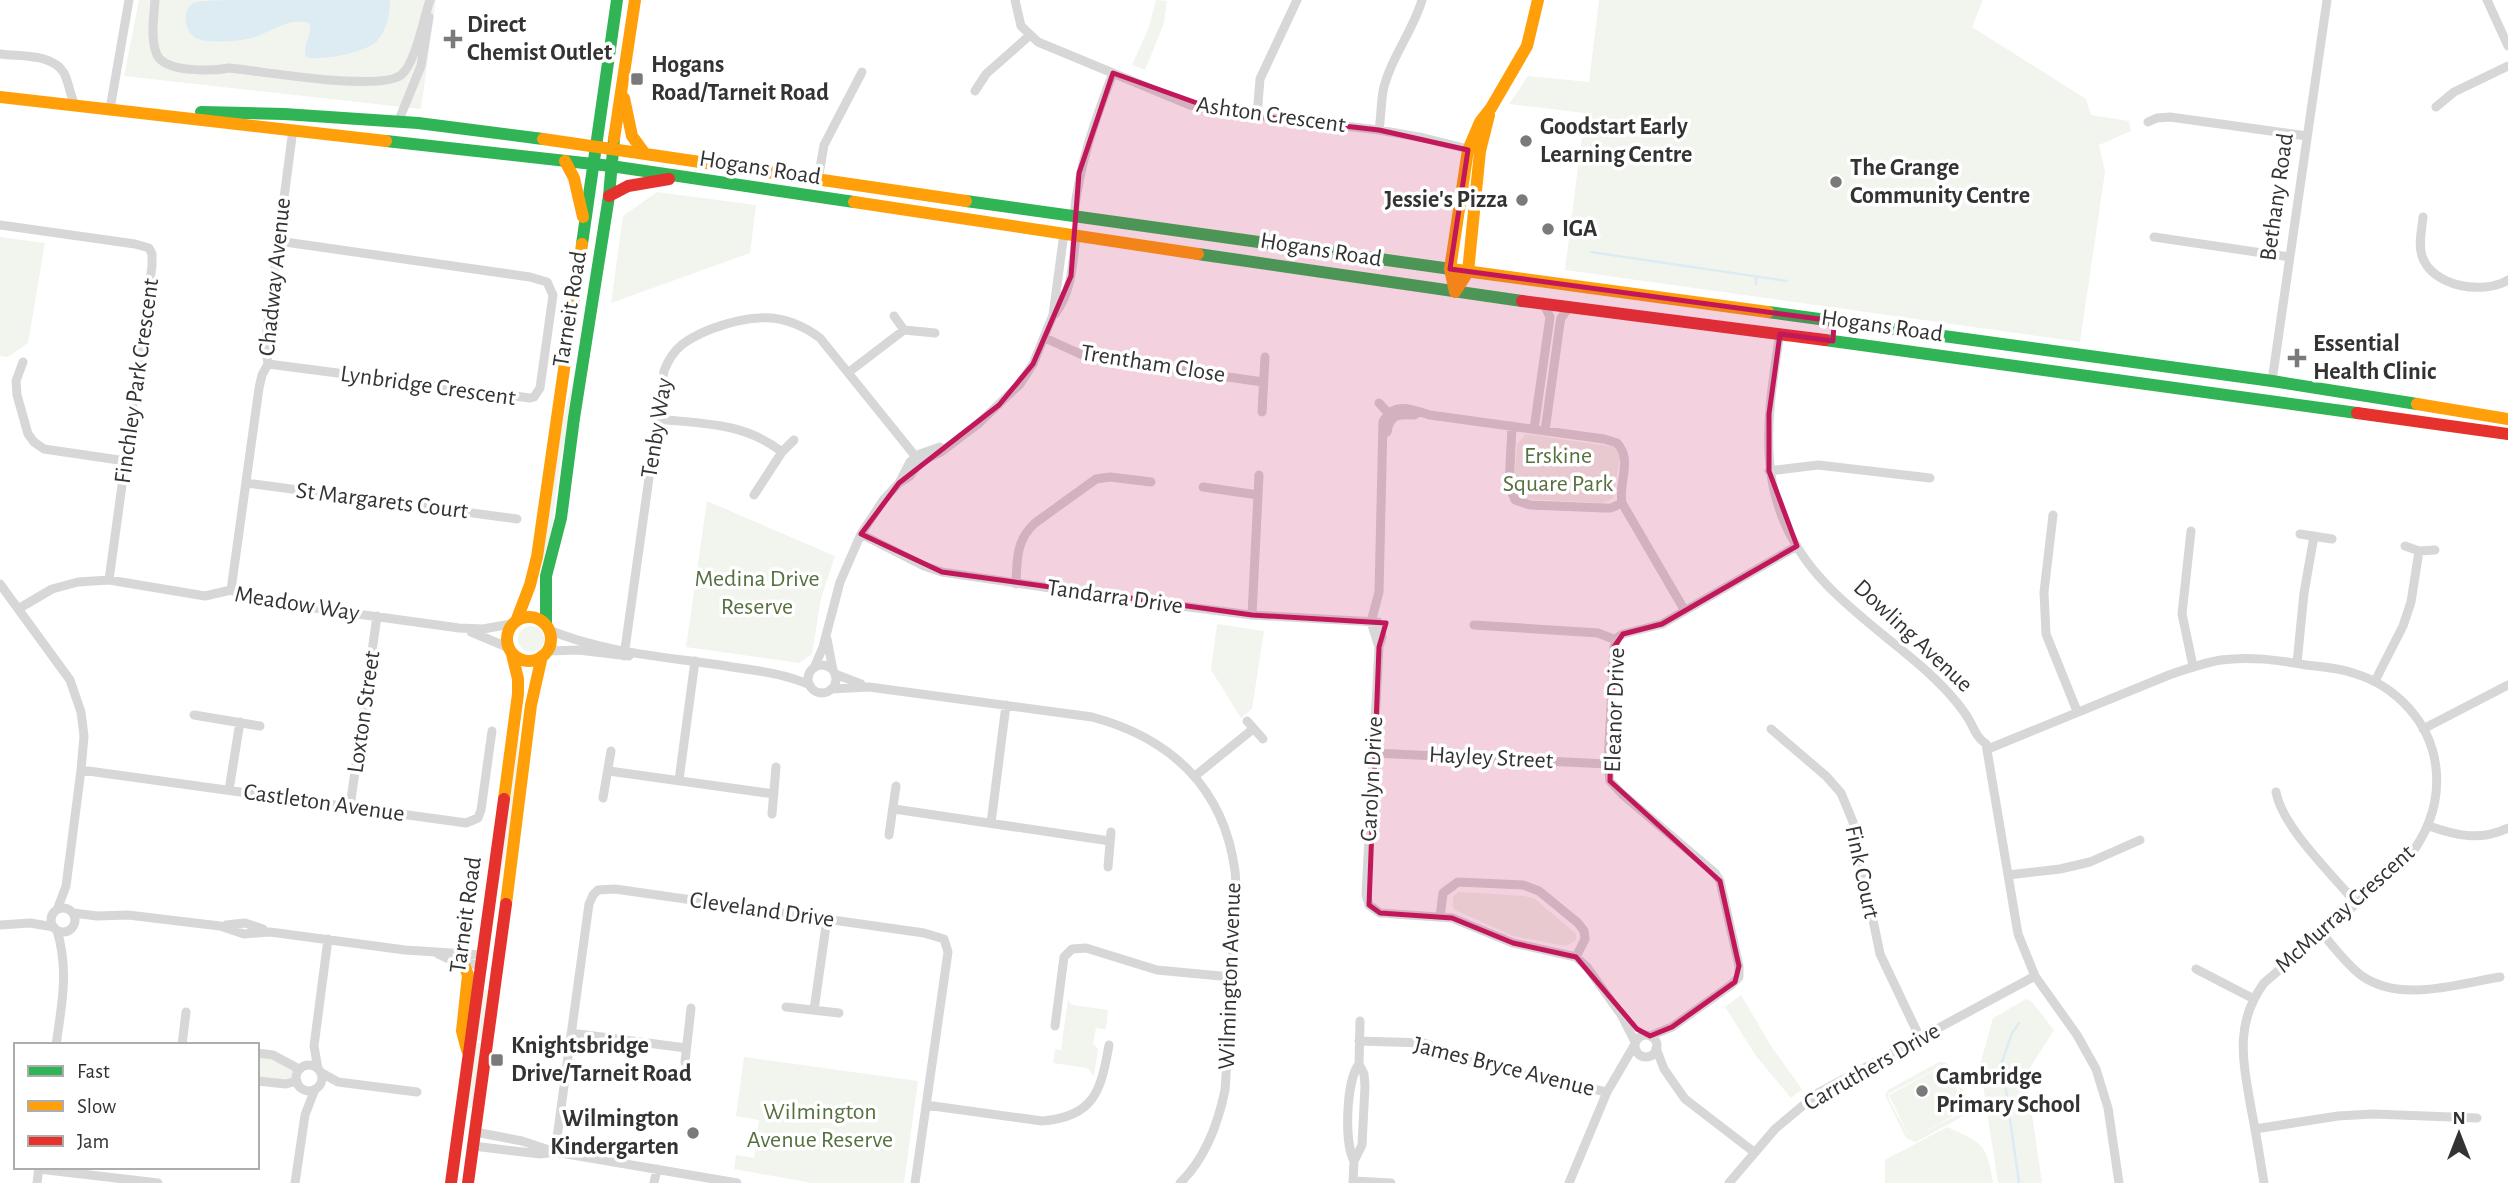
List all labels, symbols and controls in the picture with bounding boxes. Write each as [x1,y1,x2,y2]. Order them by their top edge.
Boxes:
place label: Direct Chemist Outlet [467,13,612,65]
marker: Direct Chemist Outlet [445,31,461,47]
place label: Hogans Road/Tarneit Road [651,53,829,105]
marker: Hogans Road/Tarneit Road [629,71,645,87]
street label: Ashton Crescent [1195,93,1347,137]
place label: Goodstart Early Learning Centre [1540,115,1692,167]
street label: Bethany Road [2256,132,2298,262]
marker: Goodstart Early Learning Centre [1518,133,1534,149]
street label: Hogans Road [697,147,823,189]
place label: The Grange Community Centre [1850,156,2030,208]
marker: The Grange Community Centre [1828,174,1844,190]
place label: Jessie's Pizza [1385,188,1508,212]
marker: Jessie's Pizza [1514,192,1530,208]
street label: Chadway Avenue [255,197,295,357]
place label: IGA [1562,217,1598,241]
marker: IGA [1540,221,1556,237]
street label: Hogans Road [1258,229,1384,271]
street label: Tarneit Road [549,249,591,369]
street label: Finchley Park Crescent [111,277,163,485]
street label: Hogans Road [1819,306,1945,346]
place label: Essential Health Clinic [2313,332,2436,384]
street label: Trentham Close [1079,341,1227,387]
marker: Essential Health Clinic [2287,348,2307,368]
street label: Lynbridge Crescent [339,362,518,410]
street label: Tenby Way [637,376,677,480]
park label: Erskine Square Park [1503,444,1613,496]
street label: St Margarets Court [295,479,470,523]
park label: Medina Drive Reserve [694,567,820,619]
street label: Dowling Avenue [1849,575,1977,697]
street label: Tandarra Drive [1046,576,1184,618]
street label: Meadow Way [233,582,361,626]
street label: Eleanor Drive [1601,647,1629,773]
street label: Loxton Street [344,649,385,775]
street label: Carolyn Drive [1357,716,1387,842]
street label: Hayley Street [1428,743,1554,773]
street label: Castleton Avenue [242,780,406,826]
street label: Fink Court [1840,823,1884,921]
street label: McMurray Crescent [2271,840,2420,978]
street label: Tarneit Road [446,855,486,975]
street label: Wilmington Avenue [1215,882,1245,1070]
street label: Cleveland Drive [688,888,836,932]
street label: Carruthers Drive [1800,1018,1944,1116]
street label: James Bryce Avenue [1411,1033,1597,1101]
place label: Knightsbridge Drive/Tarneit Road [511,1034,692,1086]
legend [14,1043,259,1169]
marker: Knightsbridge Drive/Tarneit Road [489,1052,505,1068]
text: Fast [77,1061,110,1082]
place label: Cambridge Primary School [1936,1065,2081,1117]
marker: Cambridge Primary School [1914,1083,1930,1099]
text: Slow [77,1096,116,1117]
north arrow [2424,1099,2494,1169]
park label: Wilmington Avenue Reserve [747,1100,893,1152]
place label: Wilmington Kindergarten [550,1107,679,1159]
text: N [2452,1109,2466,1128]
marker: Wilmington Kindergarten [685,1125,701,1141]
text: Jam [77,1131,109,1152]

